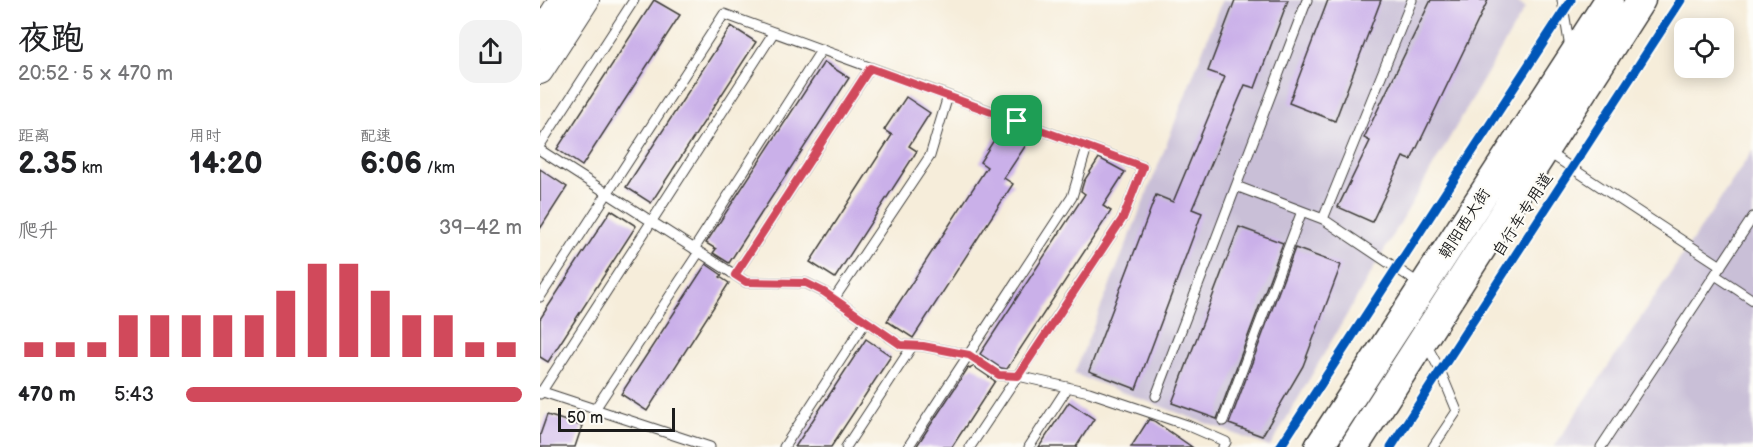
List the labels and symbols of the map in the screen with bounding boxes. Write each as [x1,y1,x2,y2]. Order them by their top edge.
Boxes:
pin [991,95,1042,146]
street label: 自行车专用道 [1489,170,1557,260]
street label: 朝阳西大街 [1435,185,1495,263]
scale bar [558,405,675,432]

